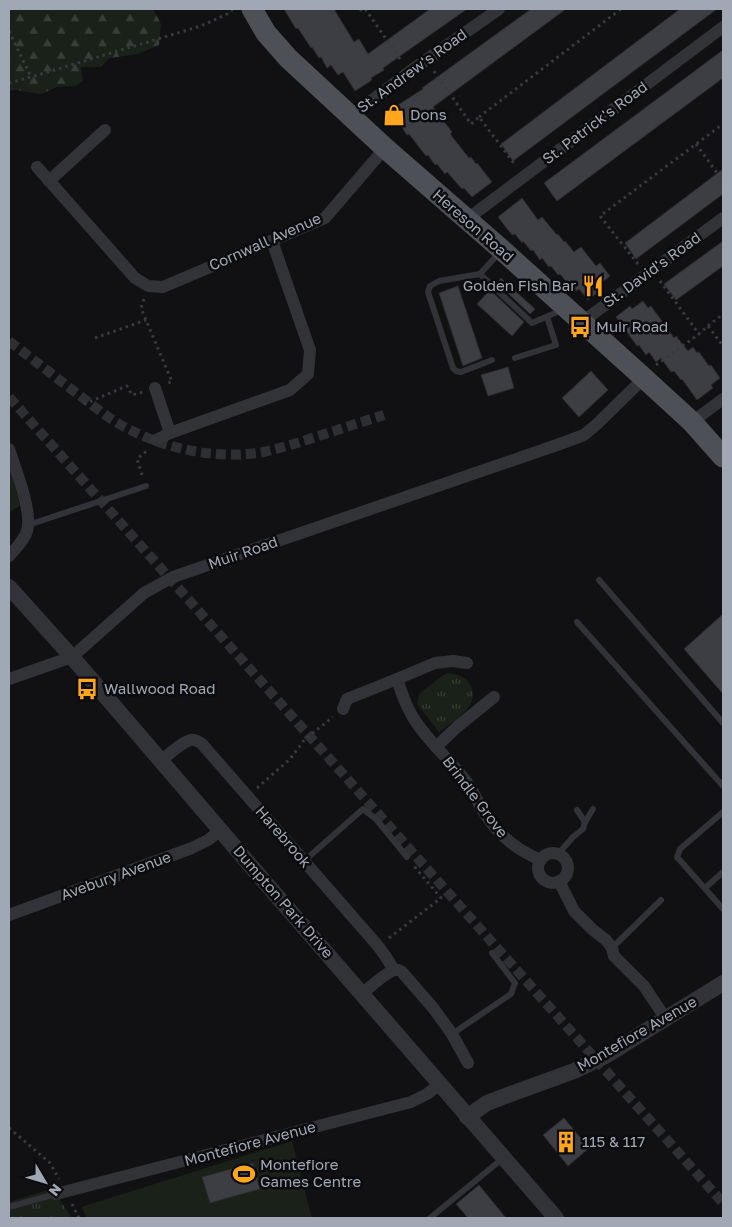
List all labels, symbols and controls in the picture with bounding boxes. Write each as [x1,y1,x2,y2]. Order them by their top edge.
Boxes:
street label: St. Andrew's Road [353,24,470,116]
street label: St. Patrick's Road [538,77,650,167]
shop icon: Dons [381,102,407,128]
place label: Dons [410,105,447,123]
street label: Hereson Road [430,185,518,265]
street label: Cornwall Avenue [206,208,324,274]
street label: St. David's Road [599,228,704,311]
restaurant icon: Golden Fish Bar [580,273,606,299]
place label: Golden Fish Bar [463,276,576,294]
bus stop icon: Muir Road [567,314,593,340]
place label: Muir Road [596,317,668,335]
street label: Muir Road [206,532,280,572]
bus stop icon: Wallwood Road [74,676,100,702]
place label: Wallwood Road [104,679,215,697]
street label: Brindle Grove [439,752,512,841]
street label: Harebrook [252,802,316,871]
street label: Dumpton Park Drive [230,841,338,962]
street label: Avebury Avenue [58,847,173,903]
street label: Montefiore Avenue [573,991,700,1075]
street label: Montefiore Avenue [182,1117,318,1169]
building icon: 115 & 117 [553,1129,579,1155]
place label: 115 & 117 [582,1132,645,1150]
place label: Montefiore Games Centre [260,1155,361,1190]
north arrow [20,1157,70,1207]
sports icon: Montefiore Games Centre [231,1161,257,1187]
text: N [46,1181,66,1200]

